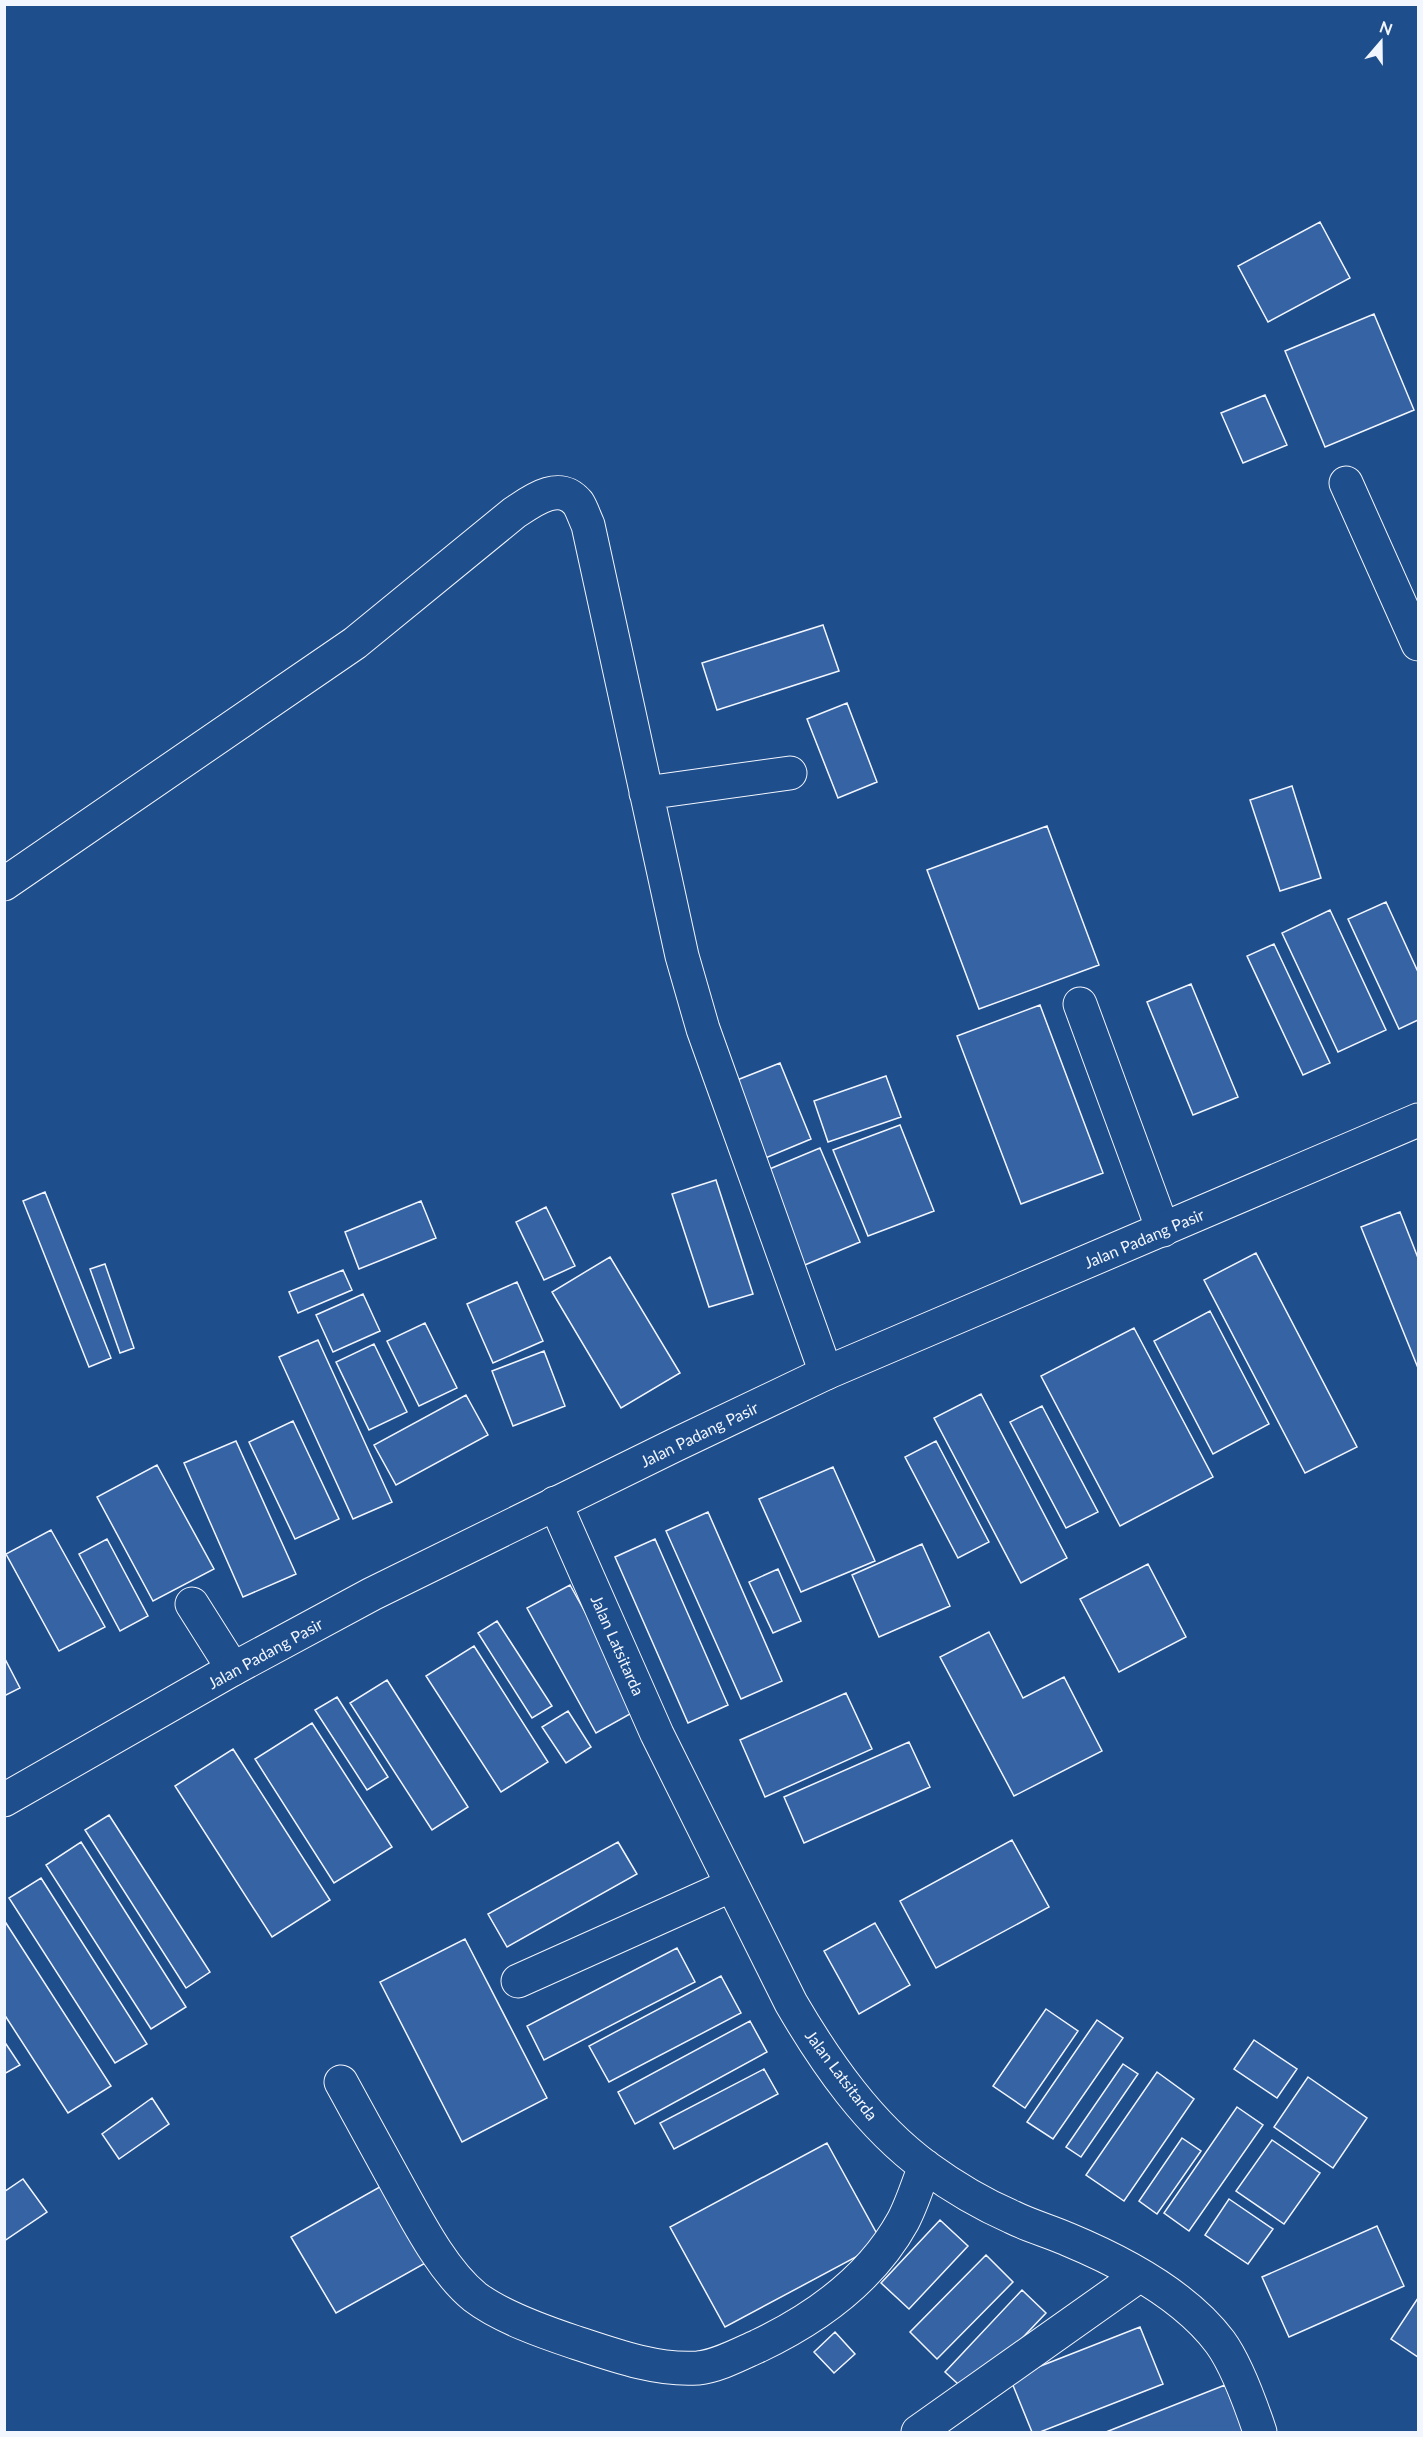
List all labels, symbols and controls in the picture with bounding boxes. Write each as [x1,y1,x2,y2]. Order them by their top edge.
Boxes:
north arrow [1351,12,1411,72]
text: N [1377,16,1395,38]
street label: Jalan Padang Pasir [1081,1204,1207,1272]
street label: Jalan Padang Pasir [637,1397,761,1471]
street label: Jalan Latsitarda [587,1592,649,1698]
street label: Jalan Padang Pasir [204,1613,326,1692]
street label: Jalan Latsitarda [802,2026,882,2124]

